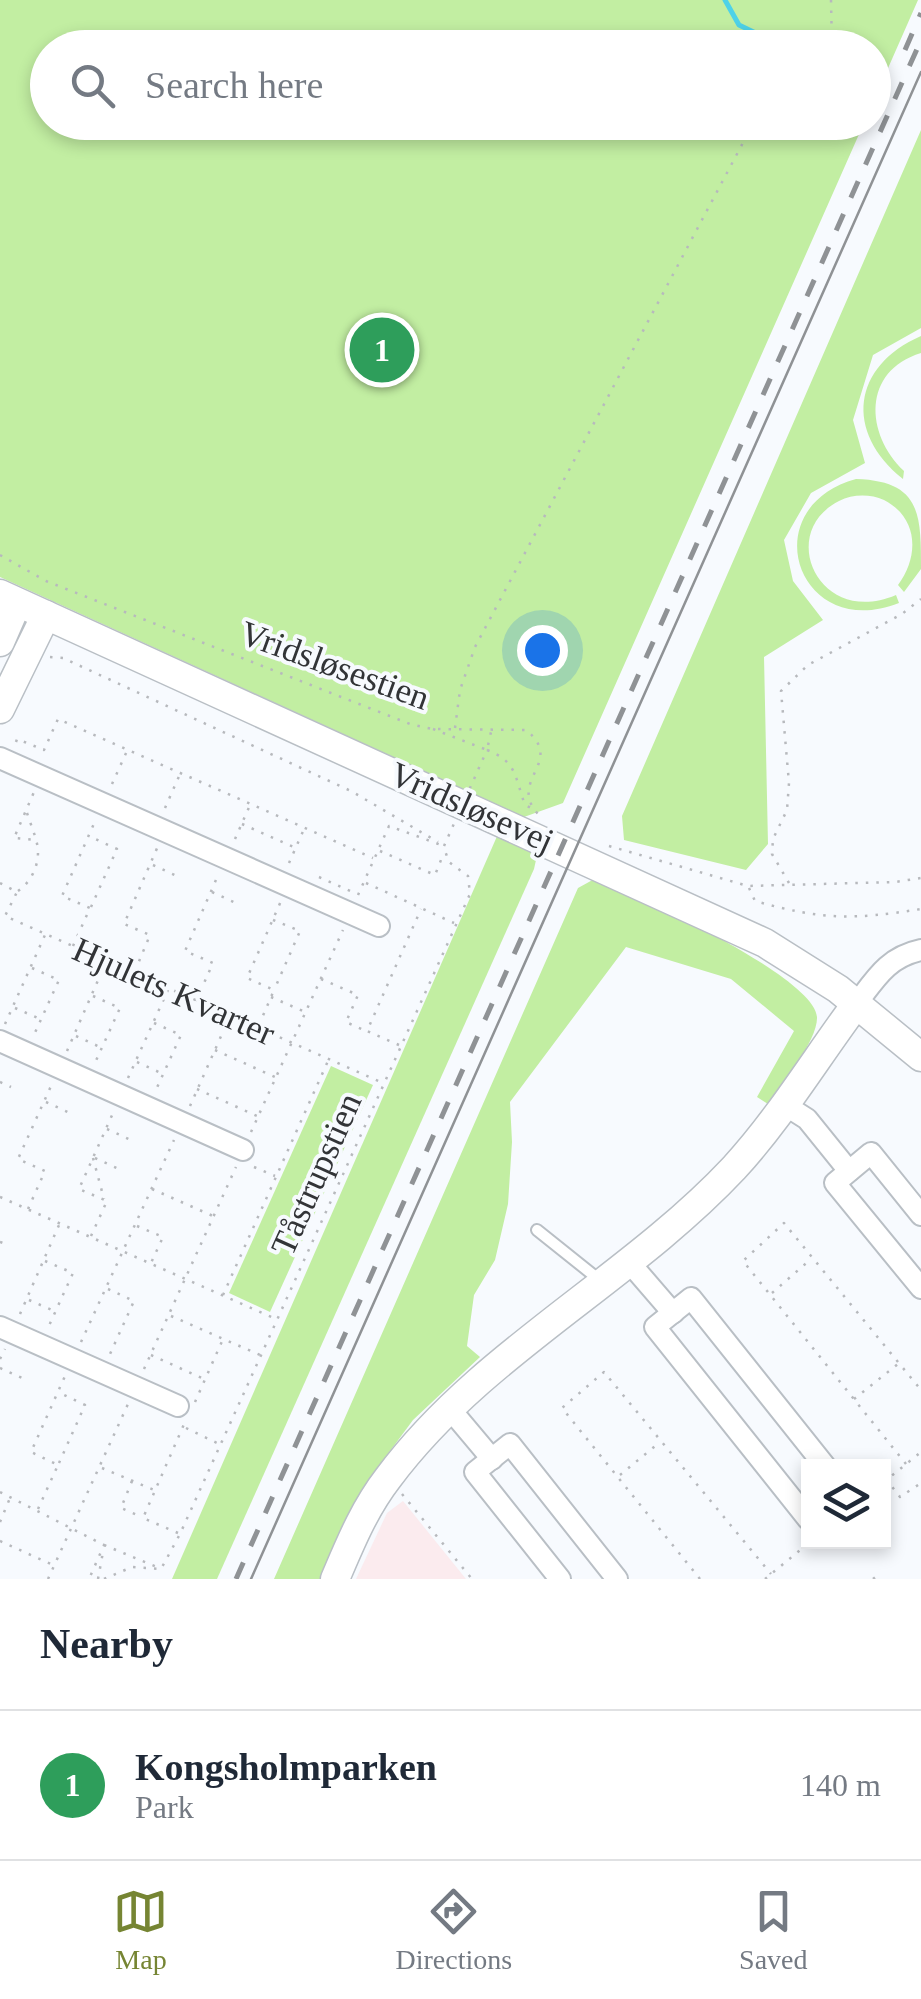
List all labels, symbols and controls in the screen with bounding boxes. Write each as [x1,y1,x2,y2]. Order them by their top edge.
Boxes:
search box [30,30,891,140]
icon: search [65,58,120,113]
text: Search here [145,64,323,106]
pin: 1 [350,312,414,388]
street label: Vridsløsestien [235,613,435,718]
your location [517,625,568,676]
street label: Vridsløsevej [384,754,560,861]
street label: Hjulets Kvarter [67,930,281,1053]
street label: Tåstrupstien [263,1087,369,1261]
map controls [801,1459,891,1549]
button: layers [801,1459,891,1549]
text: Nearby [40,1621,173,1667]
text: Kongsholmparken [135,1746,437,1788]
text: 1 [65,1767,81,1803]
text: 140 m [800,1767,881,1803]
text: Park [135,1789,194,1825]
tab: Map [113,1884,168,1976]
tab: Directions [395,1884,512,1976]
tab: Saved [739,1884,808,1976]

